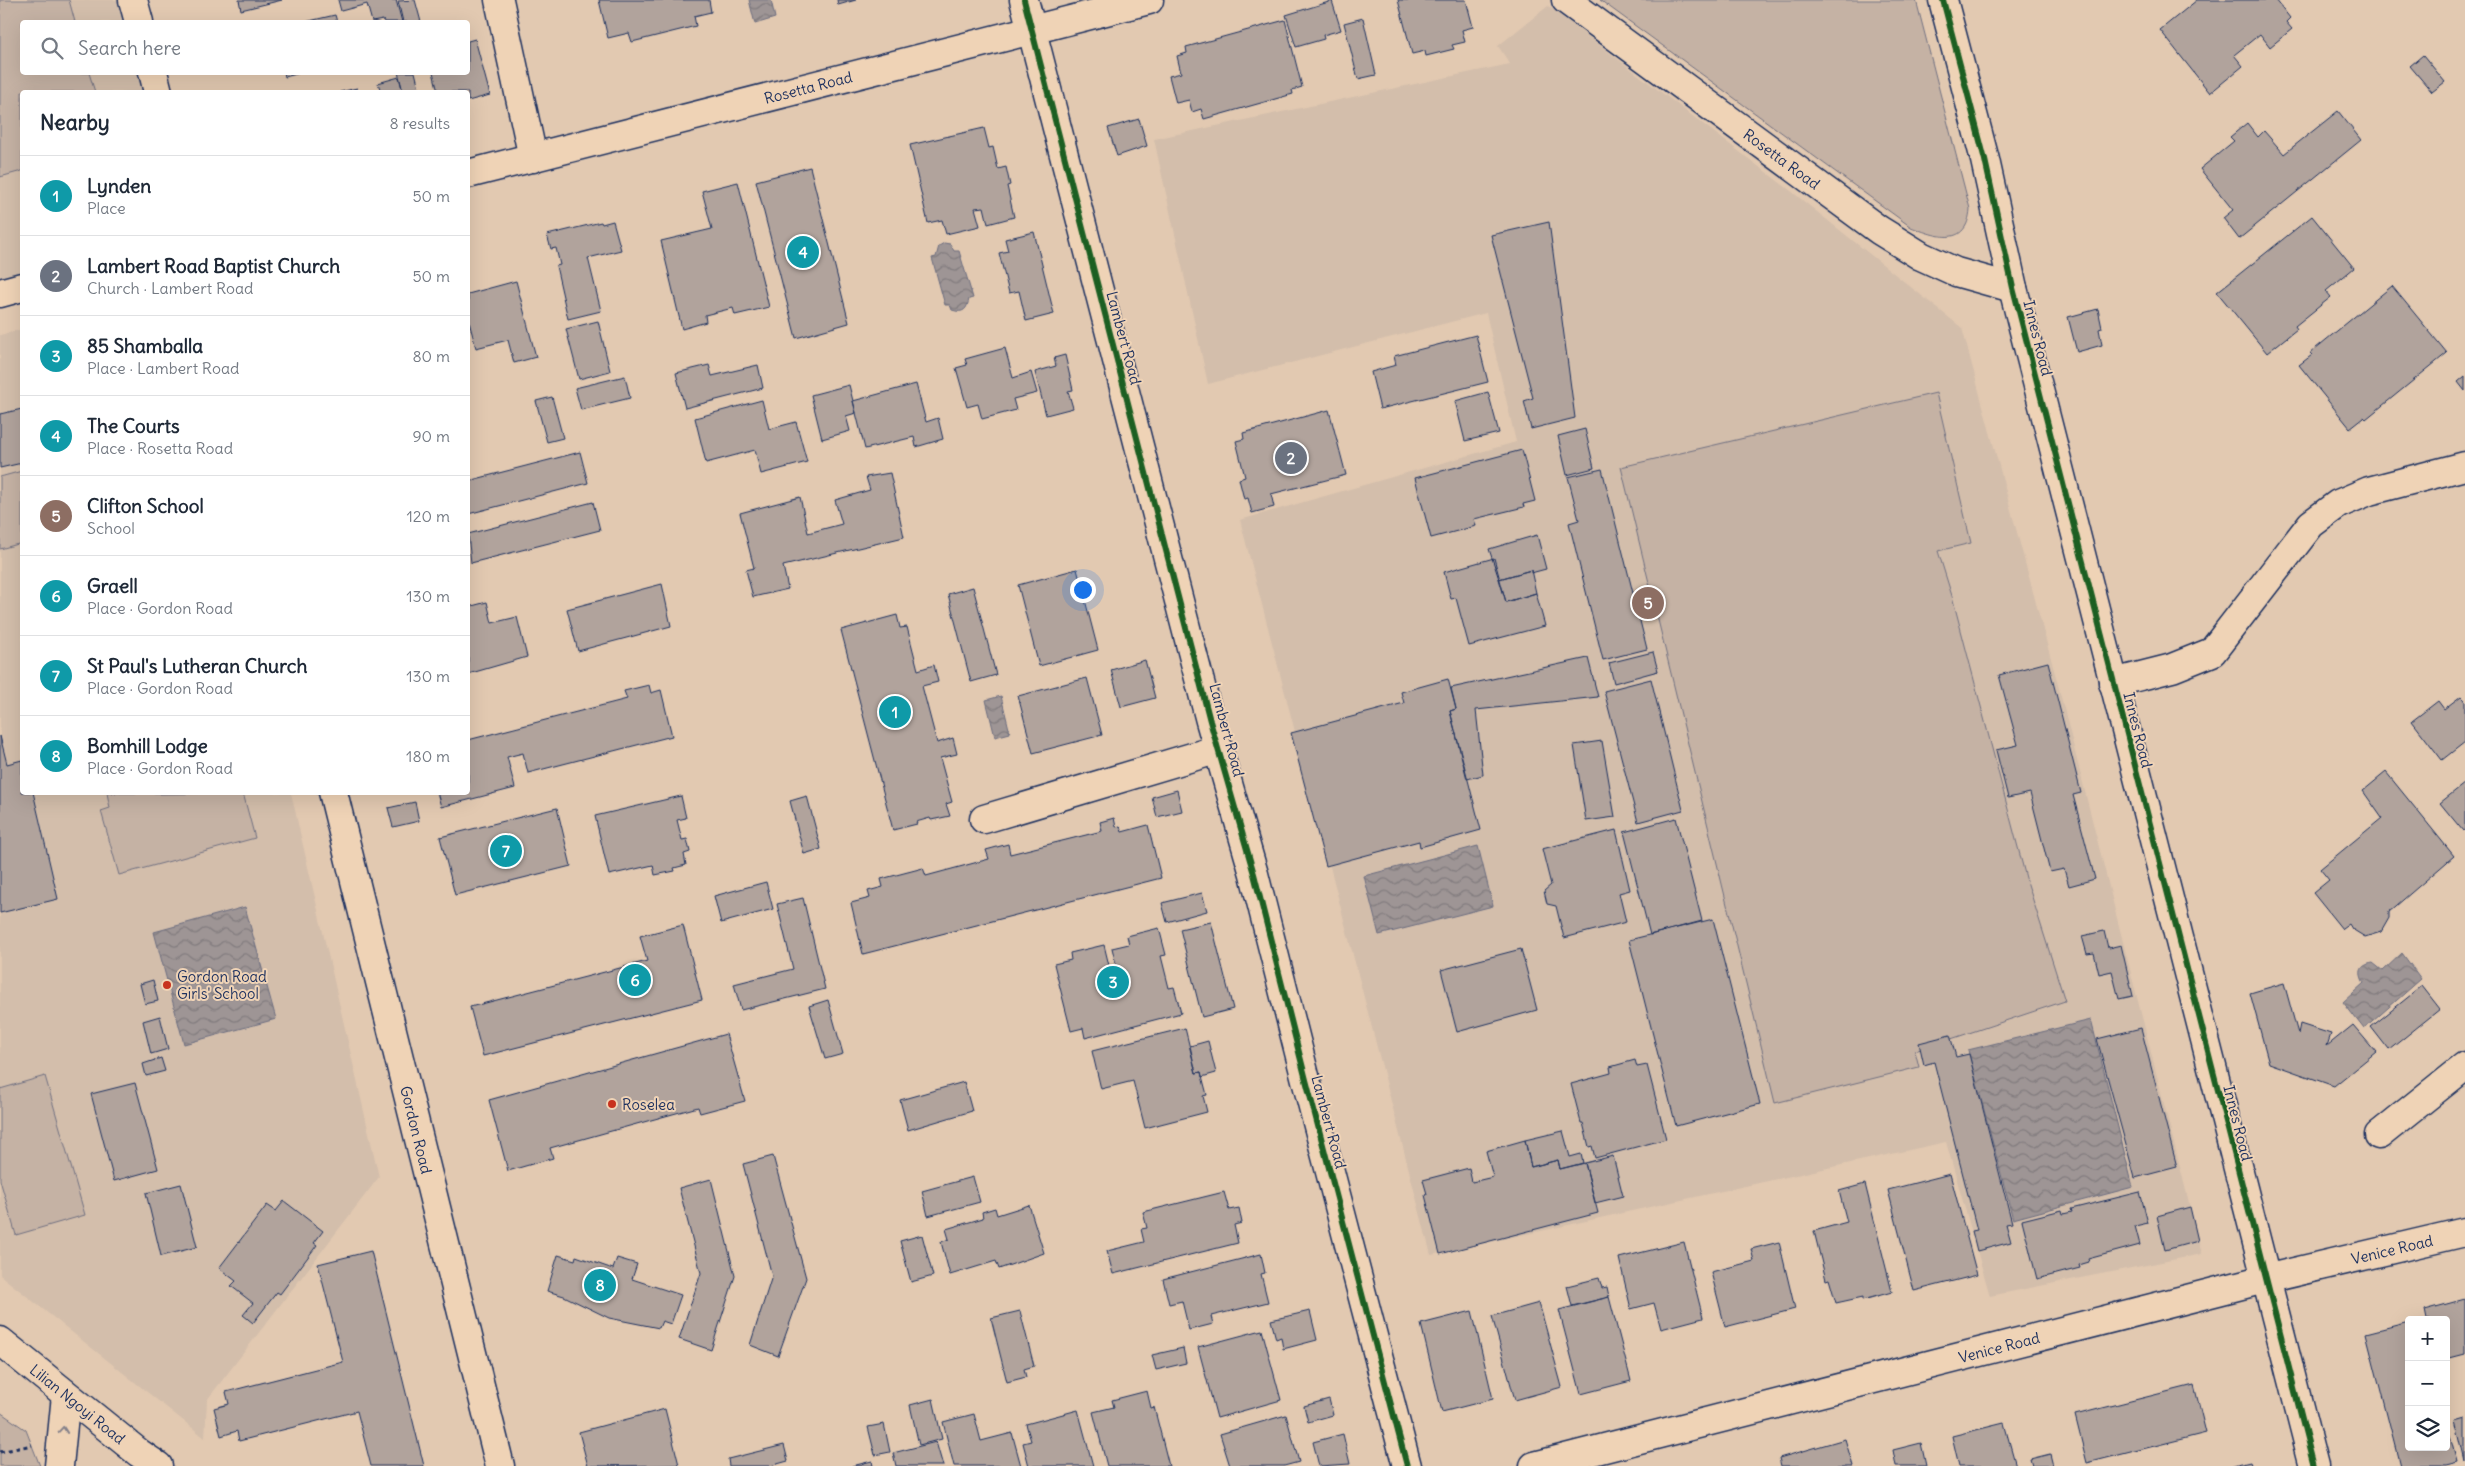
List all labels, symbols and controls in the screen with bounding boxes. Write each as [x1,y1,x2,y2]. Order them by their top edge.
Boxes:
search box [20,20,470,75]
icon: search [38,34,66,62]
text: Search here [78,36,181,60]
street label: Rosetta Road [762,67,854,107]
text: Nearby [40,109,110,136]
text: 8 results [389,113,450,133]
street label: Rosetta Road [1740,124,1824,193]
text: Lynden [87,174,151,198]
text: 1 [53,186,59,206]
text: 50 m [412,186,450,206]
text: Place [87,198,126,218]
pin: 4 [787,233,819,271]
text: Lambert Road Baptist Church [87,254,340,278]
text: 2 [52,266,60,286]
text: 50 m [412,266,450,286]
text: Church · Lambert Road [87,278,253,298]
street label: Lambert Road [1102,289,1146,387]
street label: Innes Road [2019,298,2057,378]
text: 85 Shamballa [87,334,203,358]
text: 3 [51,346,61,366]
text: 80 m [412,346,450,366]
text: Place · Lambert Road [87,358,239,378]
text: The Courts [87,414,180,438]
text: 4 [51,426,61,446]
text: 90 m [412,426,450,446]
text: Place · Rosetta Road [87,438,233,458]
pin: 2 [1275,439,1307,477]
text: Clifton School [87,494,204,518]
text: 5 [51,506,61,526]
text: 120 m [407,506,450,526]
text: School [87,518,135,538]
text: Graell [87,574,138,598]
your location [1070,577,1096,603]
pin: 5 [1632,584,1664,622]
text: 6 [51,586,61,606]
text: 130 m [406,586,450,606]
text: Place · Gordon Road [87,598,233,618]
text: St Paul's Lutheran Church [87,654,307,678]
text: 7 [52,666,60,686]
text: 130 m [406,666,450,686]
text: Place · Gordon Road [87,678,233,698]
street label: Lambert Road [1205,681,1249,779]
street label: Innes Road [2119,690,2157,770]
pin: 1 [879,693,911,731]
text: Bomhill Lodge [87,734,208,758]
text: 8 [51,746,61,766]
text: 180 m [406,746,450,766]
text: Place · Gordon Road [87,758,233,778]
pin: 7 [490,832,522,870]
pin: 6 [619,961,651,999]
pin: 3 [1097,963,1129,1001]
place label: Gordon Road Girls' School [177,967,267,1003]
marker: Gordon Road Girls' School [161,979,173,991]
street label: Lambert Road [1307,1073,1351,1171]
street label: Innes Road [2219,1083,2257,1163]
street label: Gordon Road [397,1084,437,1176]
place label: Roselea [622,1095,675,1114]
marker: Roselea [606,1098,618,1110]
street label: Venice Road [2349,1230,2435,1268]
pin: 8 [584,1266,616,1304]
map controls [2405,1316,2450,1451]
button: + [2405,1316,2450,1361]
street label: Venice Road [1956,1327,2042,1367]
street label: Lilian Ngoyi Road [26,1360,129,1448]
button: − [2405,1361,2450,1406]
button: layers [2405,1406,2450,1451]
one-way arrow [57,1426,68,1434]

